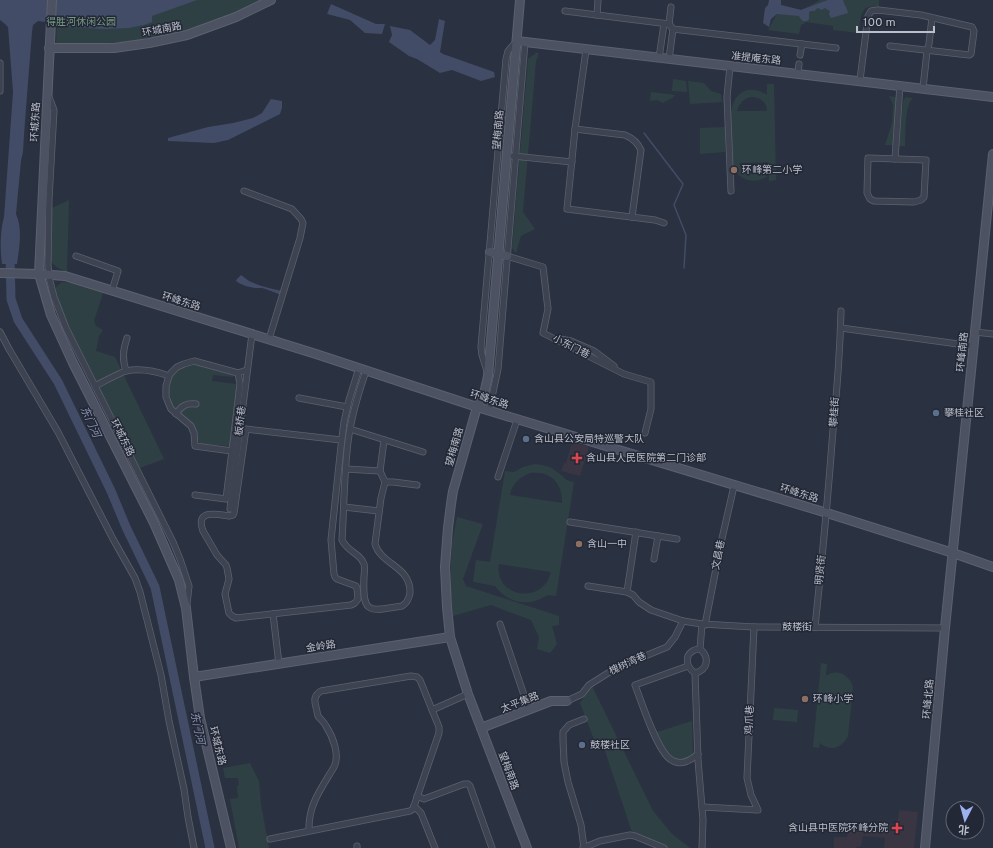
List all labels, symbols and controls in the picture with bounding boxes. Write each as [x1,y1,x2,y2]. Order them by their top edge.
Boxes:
scale bar [857,8,934,34]
text: 100 m [863,15,896,31]
park label: 得胜河休闲公园 [46,16,116,29]
street label: 环城南路 [141,20,183,40]
street label: 准提庵东路 [730,50,782,68]
street label: 环城东路 [28,102,44,142]
street label: 望梅南路 [491,110,507,150]
place label: 环峰第二小学 [742,164,802,177]
marker: 环峰第二小学 [729,165,739,175]
street label: 环峰东路 [160,290,202,314]
street label: 环峰南路 [954,331,972,373]
street label: 小东门巷 [550,332,592,362]
street label: 环峰东路 [468,388,510,412]
street label: 攀桂街 [827,397,843,427]
water label: 东门河 [77,404,104,442]
street label: 板桥巷 [233,405,249,437]
place label: 攀桂社区 [944,407,984,420]
marker: 攀桂社区 [931,408,941,418]
street label: 环城东路 [107,417,137,459]
street label: 望梅南路 [443,426,467,468]
place label: 含山县公安局特巡警大队 [534,433,644,446]
marker: 含山县公安局特巡警大队 [521,434,531,444]
marker: 含山县人民医院第二门诊部 [571,452,583,464]
place label: 含山县人民医院第二门诊部 [586,452,706,465]
street label: 环峰东路 [778,482,820,506]
place label: 含山一中 [587,538,627,551]
marker: 含山一中 [574,539,584,549]
street label: 文昌巷 [710,539,728,571]
street label: 明贤街 [813,554,829,586]
street label: 鼓楼街 [782,621,812,634]
street label: 金岭路 [305,638,337,656]
street label: 槐树湾巷 [607,650,649,678]
street label: 环峰北路 [921,679,937,719]
street label: 太平集路 [499,690,541,716]
place label: 环峰小学 [813,693,853,706]
marker: 环峰小学 [800,694,810,704]
street label: 鸡爪巷 [743,705,757,735]
water label: 东门河 [187,710,208,748]
street label: 环城东路 [206,725,228,767]
place label: 鼓楼社区 [590,739,630,752]
marker: 鼓楼社区 [577,740,587,750]
street label: 望梅南路 [495,750,521,792]
north arrow [945,800,985,840]
text: 北 [958,821,970,836]
place label: 含山县中医院环峰分院 [788,822,888,835]
marker: 含山县中医院环峰分院 [891,822,903,834]

